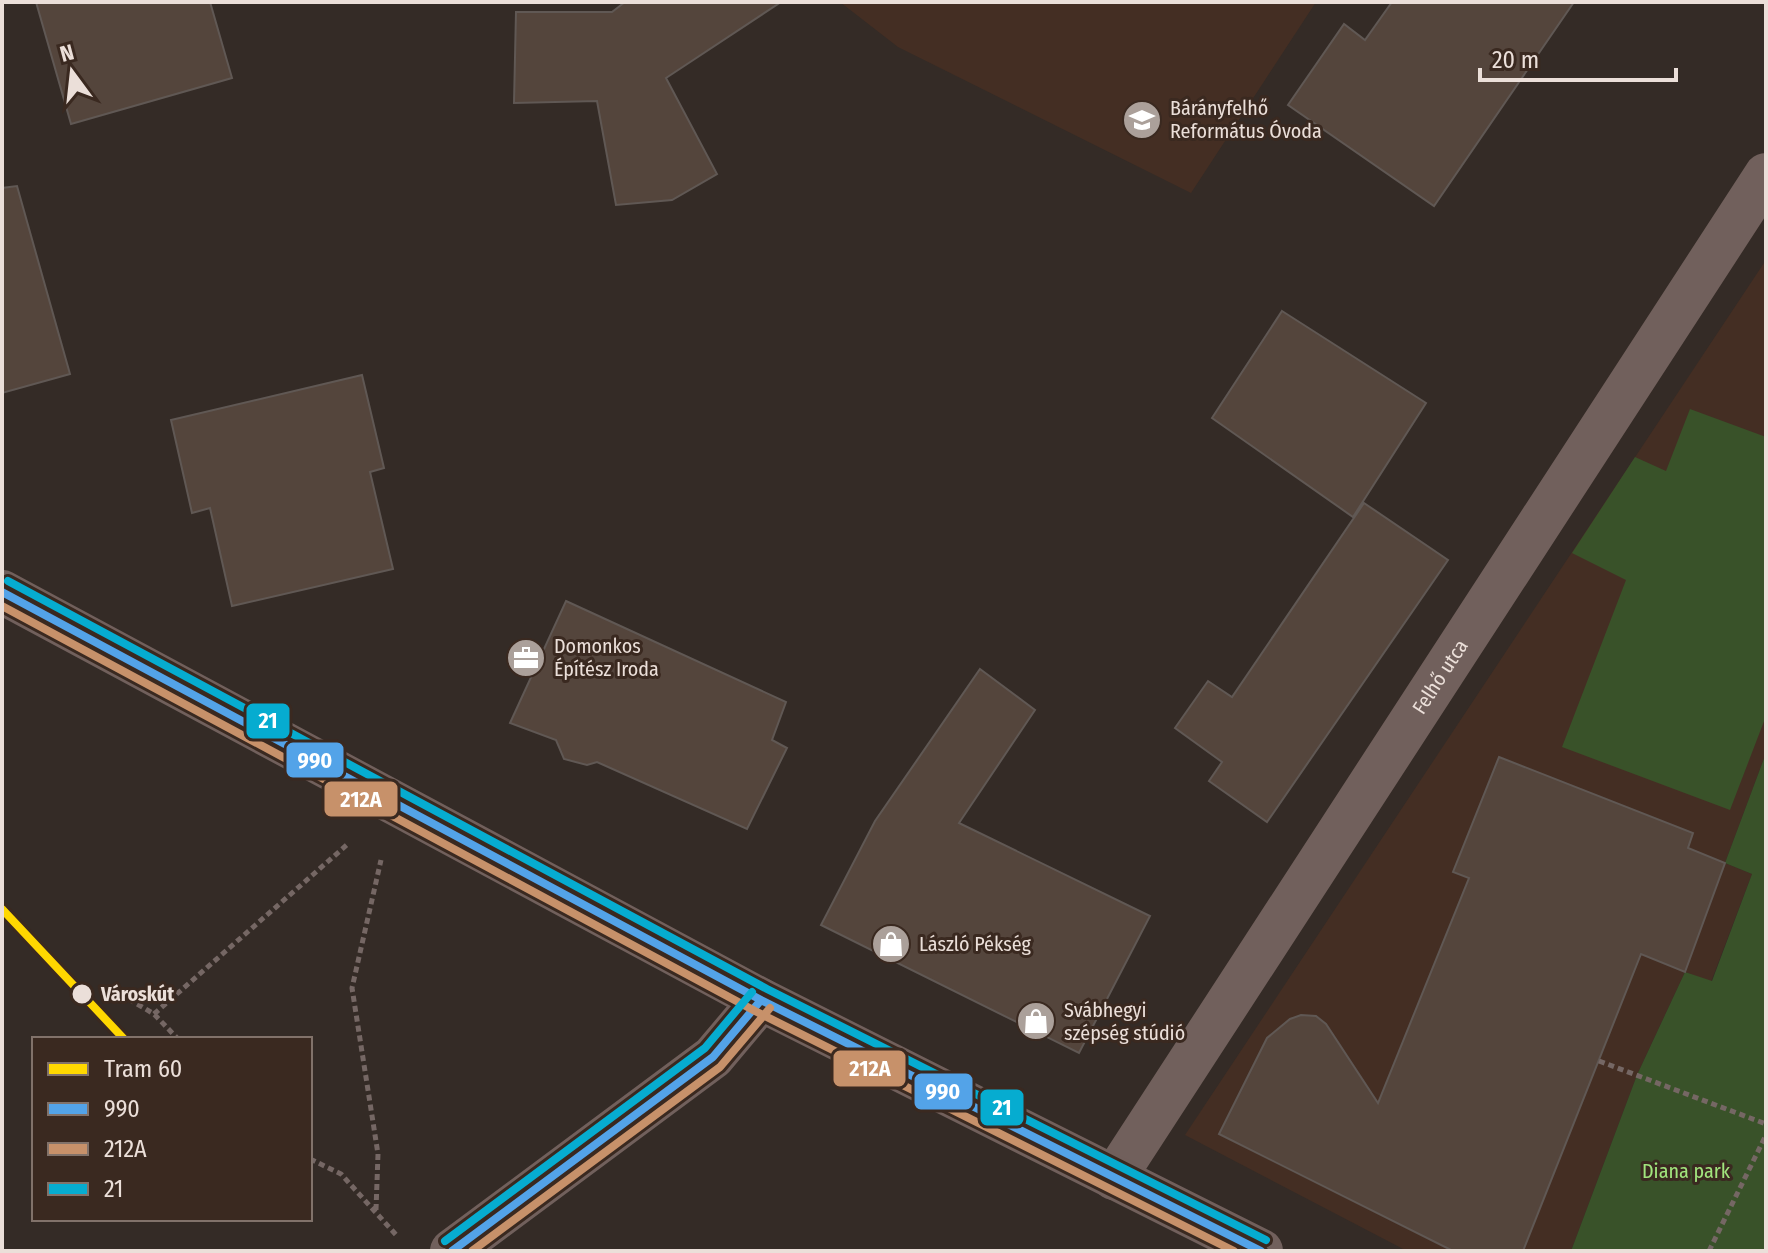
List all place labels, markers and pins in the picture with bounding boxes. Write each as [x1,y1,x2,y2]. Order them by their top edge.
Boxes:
place label: Bárányfelhő Református Óvoda [1170,96,1322,143]
school or university icon: Bárányfelhő Református Óvoda [1121,99,1163,141]
place label: Domonkos Építész Iroda [554,634,659,681]
office icon: Domonkos Építész Iroda [505,637,547,679]
shop icon: László Pékség [870,923,912,965]
place label: László Pékség [919,932,1032,956]
marker: Városkút [70,982,94,1006]
place label: Városkút [100,982,175,1006]
place label: Svábhegyi szépség stúdió [1064,998,1185,1045]
shop icon: Svábhegyi szépség stúdió [1015,1000,1057,1042]

